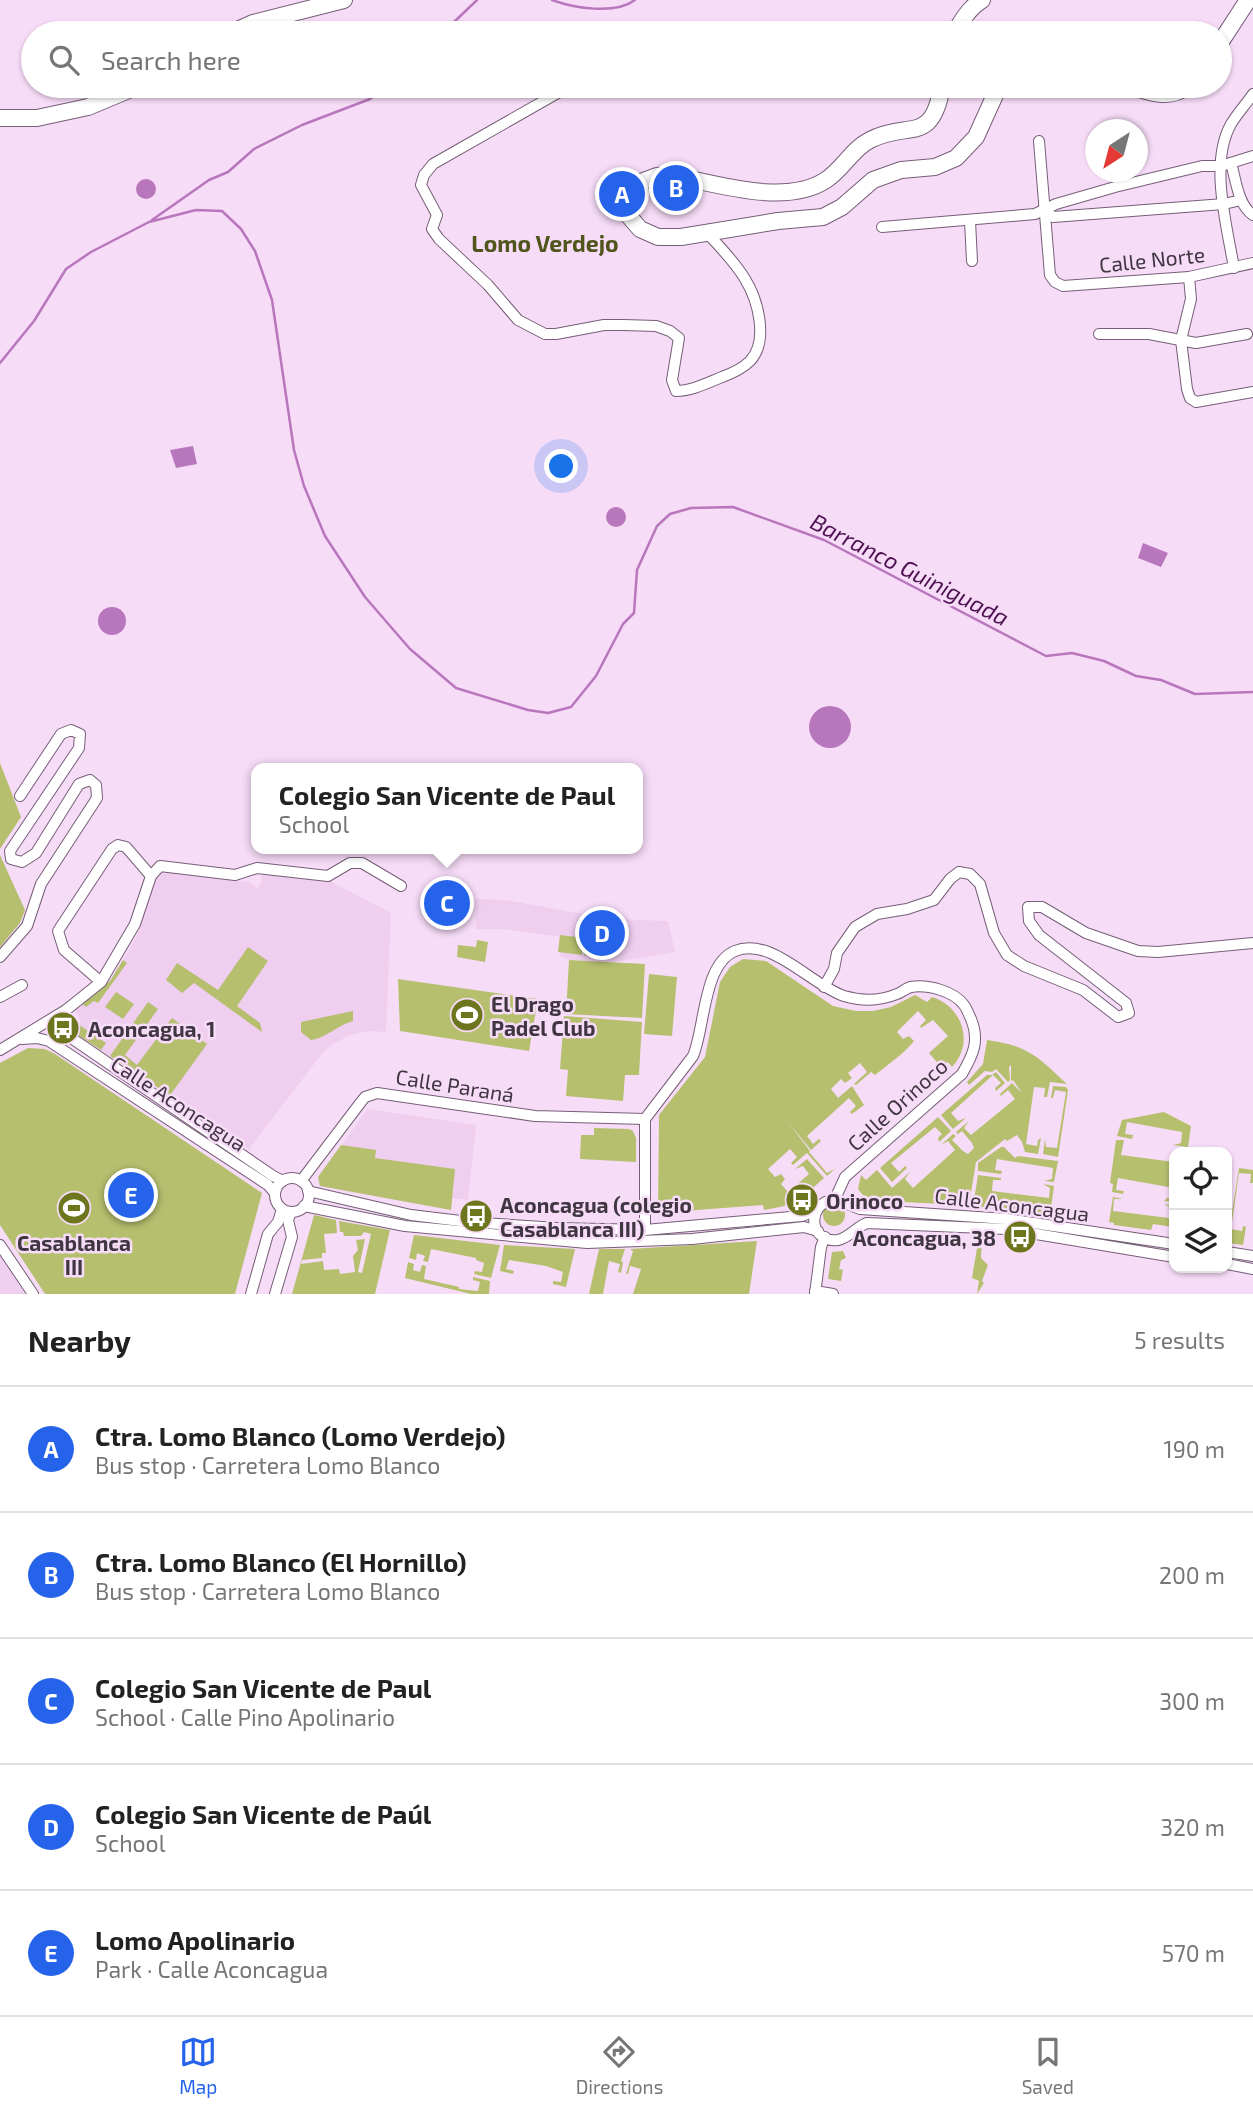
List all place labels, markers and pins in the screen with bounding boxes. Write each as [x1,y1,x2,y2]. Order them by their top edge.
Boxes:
pin: B [653,162,699,214]
pin: A [599,168,645,220]
pin: C [424,877,470,929]
pin: D [579,907,625,959]
place label: El Drago Padel Club [491,991,595,1040]
sports icon: El Drago Padel Club [448,996,486,1034]
bus stop icon: Aconcagua, 1 [44,1009,82,1047]
place label: Aconcagua, 1 [88,1016,215,1041]
pin: E [108,1169,154,1221]
bus stop icon: Orinoco [783,1181,821,1219]
place label: Orinoco [826,1188,903,1213]
sports icon: Casablanca III [55,1189,93,1227]
place label: Aconcagua (colegio Casablanca III) [500,1192,692,1241]
bus stop icon: Aconcagua (colegio Casablanca III) [457,1197,495,1235]
bus stop icon: Aconcagua, 38 [1001,1218,1039,1256]
place label: Aconcagua, 38 [853,1225,996,1250]
place label: Casablanca III [17,1230,131,1279]

